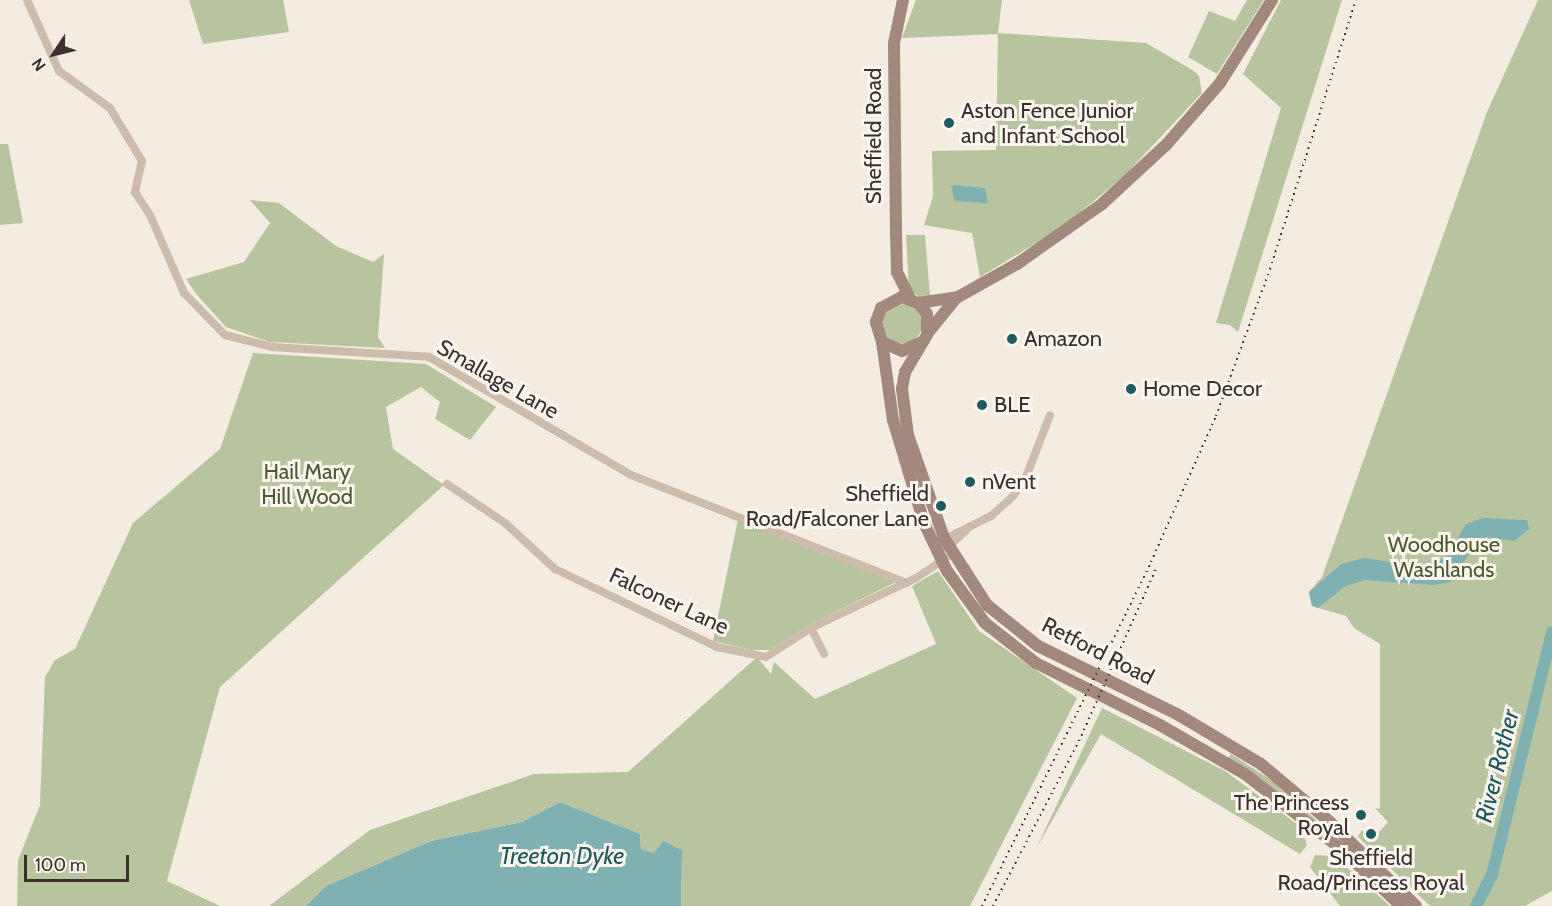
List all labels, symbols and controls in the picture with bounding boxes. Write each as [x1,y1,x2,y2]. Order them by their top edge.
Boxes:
north arrow [24,24,84,84]
text: N [28,55,50,75]
street label: Sheffield Road [861,68,887,204]
place label: Aston Fence Junior and Infant School [961,97,1133,148]
marker: Aston Fence Junior and Infant School [942,116,956,130]
place label: Amazon [1024,326,1102,352]
marker: Amazon [1005,332,1019,346]
street label: Smallage Lane [433,334,563,424]
place label: Home Decor [1143,376,1262,402]
marker: Home Decor [1124,382,1138,396]
place label: BLE [994,392,1030,418]
marker: BLE [975,398,989,412]
park label: Hail Mary Hill Wood [261,458,353,510]
place label: nVent [982,469,1036,495]
marker: nVent [963,475,977,489]
place label: Sheffield Road/Falconer Lane [746,480,929,532]
marker: Sheffield Road/Falconer Lane [934,499,948,513]
park label: Woodhouse Washlands [1388,531,1500,582]
street label: Falconer Lane [605,562,733,640]
street label: Retford Road [1038,611,1158,691]
water label: River Rother [1469,707,1525,825]
place label: The Princess Royal [1234,789,1349,840]
marker: The Princess Royal [1354,808,1368,822]
marker: Sheffield Road/Princess Royal [1364,827,1378,841]
water label: Treeton Dyke [500,842,624,870]
scale bar [27,843,132,881]
place label: Sheffield Road/Princess Royal [1278,844,1464,896]
text: 100 m [35,854,86,876]

